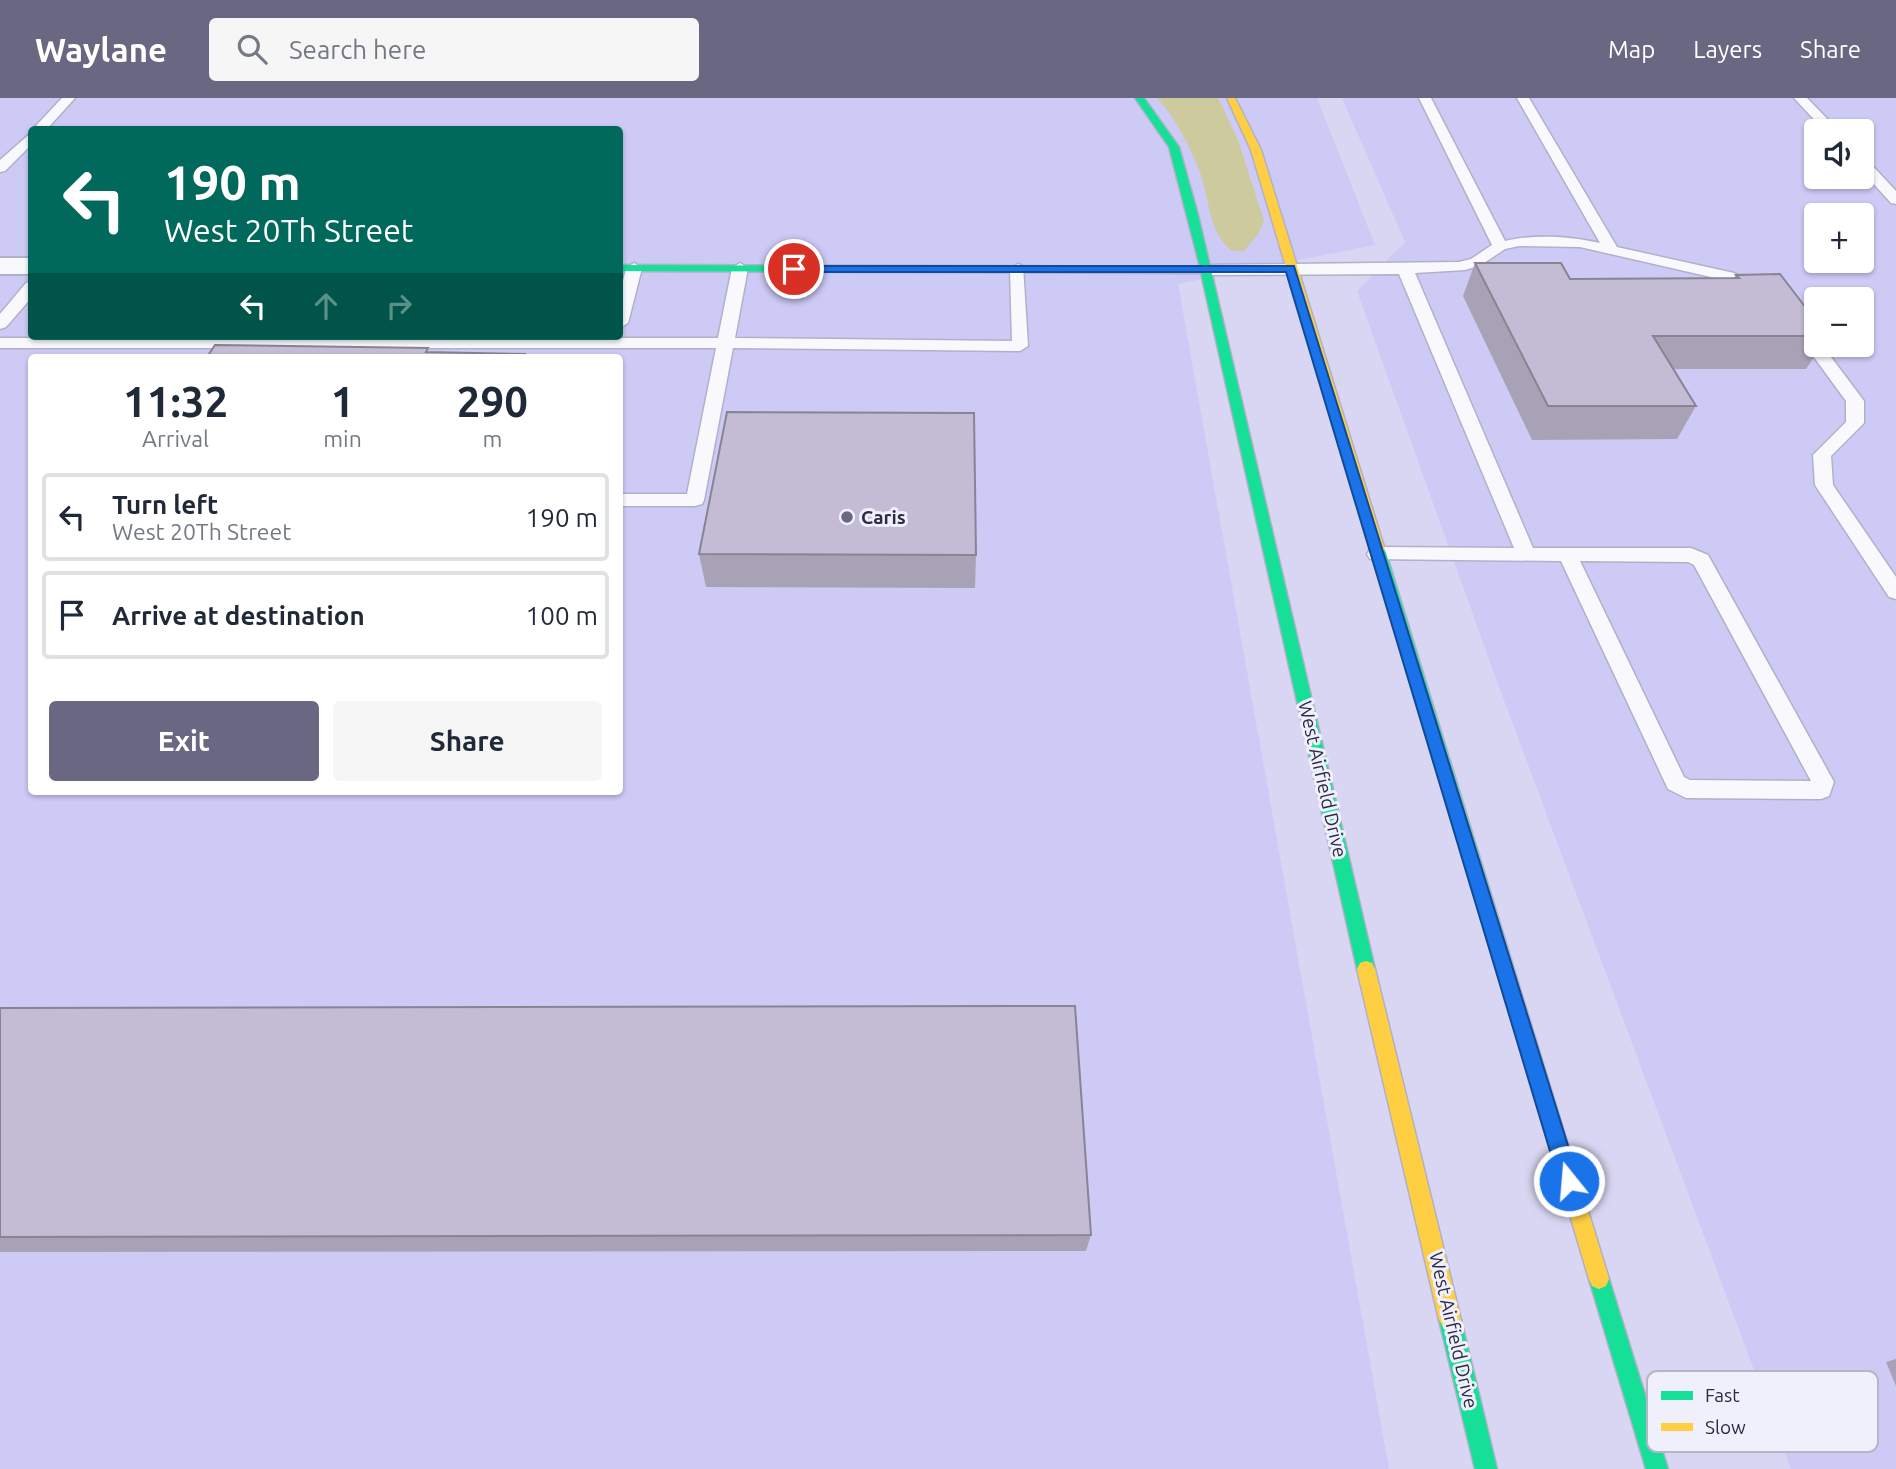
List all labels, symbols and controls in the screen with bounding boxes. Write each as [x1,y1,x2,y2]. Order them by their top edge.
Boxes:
search box [209,18,699,81]
icon: search [233,30,271,68]
text: Waylane [35,31,167,68]
text: Search here [289,35,426,64]
text: Map [1608,36,1655,63]
text: Layers [1693,36,1762,63]
text: Share [1800,36,1861,63]
map controls [1804,119,1874,357]
button: sound [1804,119,1874,189]
icon: left [49,154,140,245]
text: 190 m [164,154,301,209]
button: + [1804,203,1874,273]
text: West 20Th Street [164,212,413,248]
pin [764,239,824,299]
icon: arrive [775,250,813,288]
icon: left [234,287,272,325]
icon: ahead [307,287,345,325]
icon: right [380,287,418,325]
button: − [1804,287,1874,357]
text: 11:32 [123,378,228,425]
text: 1 [331,378,354,425]
text: 290 [457,378,528,425]
text: Arrival [142,426,209,451]
text: min [323,426,362,451]
text: m [482,426,502,451]
text: Turn left [112,490,218,519]
icon: left [53,498,91,536]
text: 190 m [526,503,598,532]
place label: Caris [861,506,906,528]
marker: Caris [839,509,855,525]
text: West 20Th Street [112,519,291,544]
icon: arrive [53,596,91,634]
text: Arrive at destination [112,601,365,630]
text: 100 m [526,601,598,630]
street label: West Airfield Drive [1294,699,1352,859]
button: Exit [49,701,319,781]
button: Share [333,701,602,781]
position arrow [1532,1144,1606,1218]
street label: West Airfield Drive [1425,1250,1483,1410]
legend [1647,1371,1878,1452]
text: Fast [1705,1384,1740,1406]
text: Slow [1705,1416,1746,1438]

